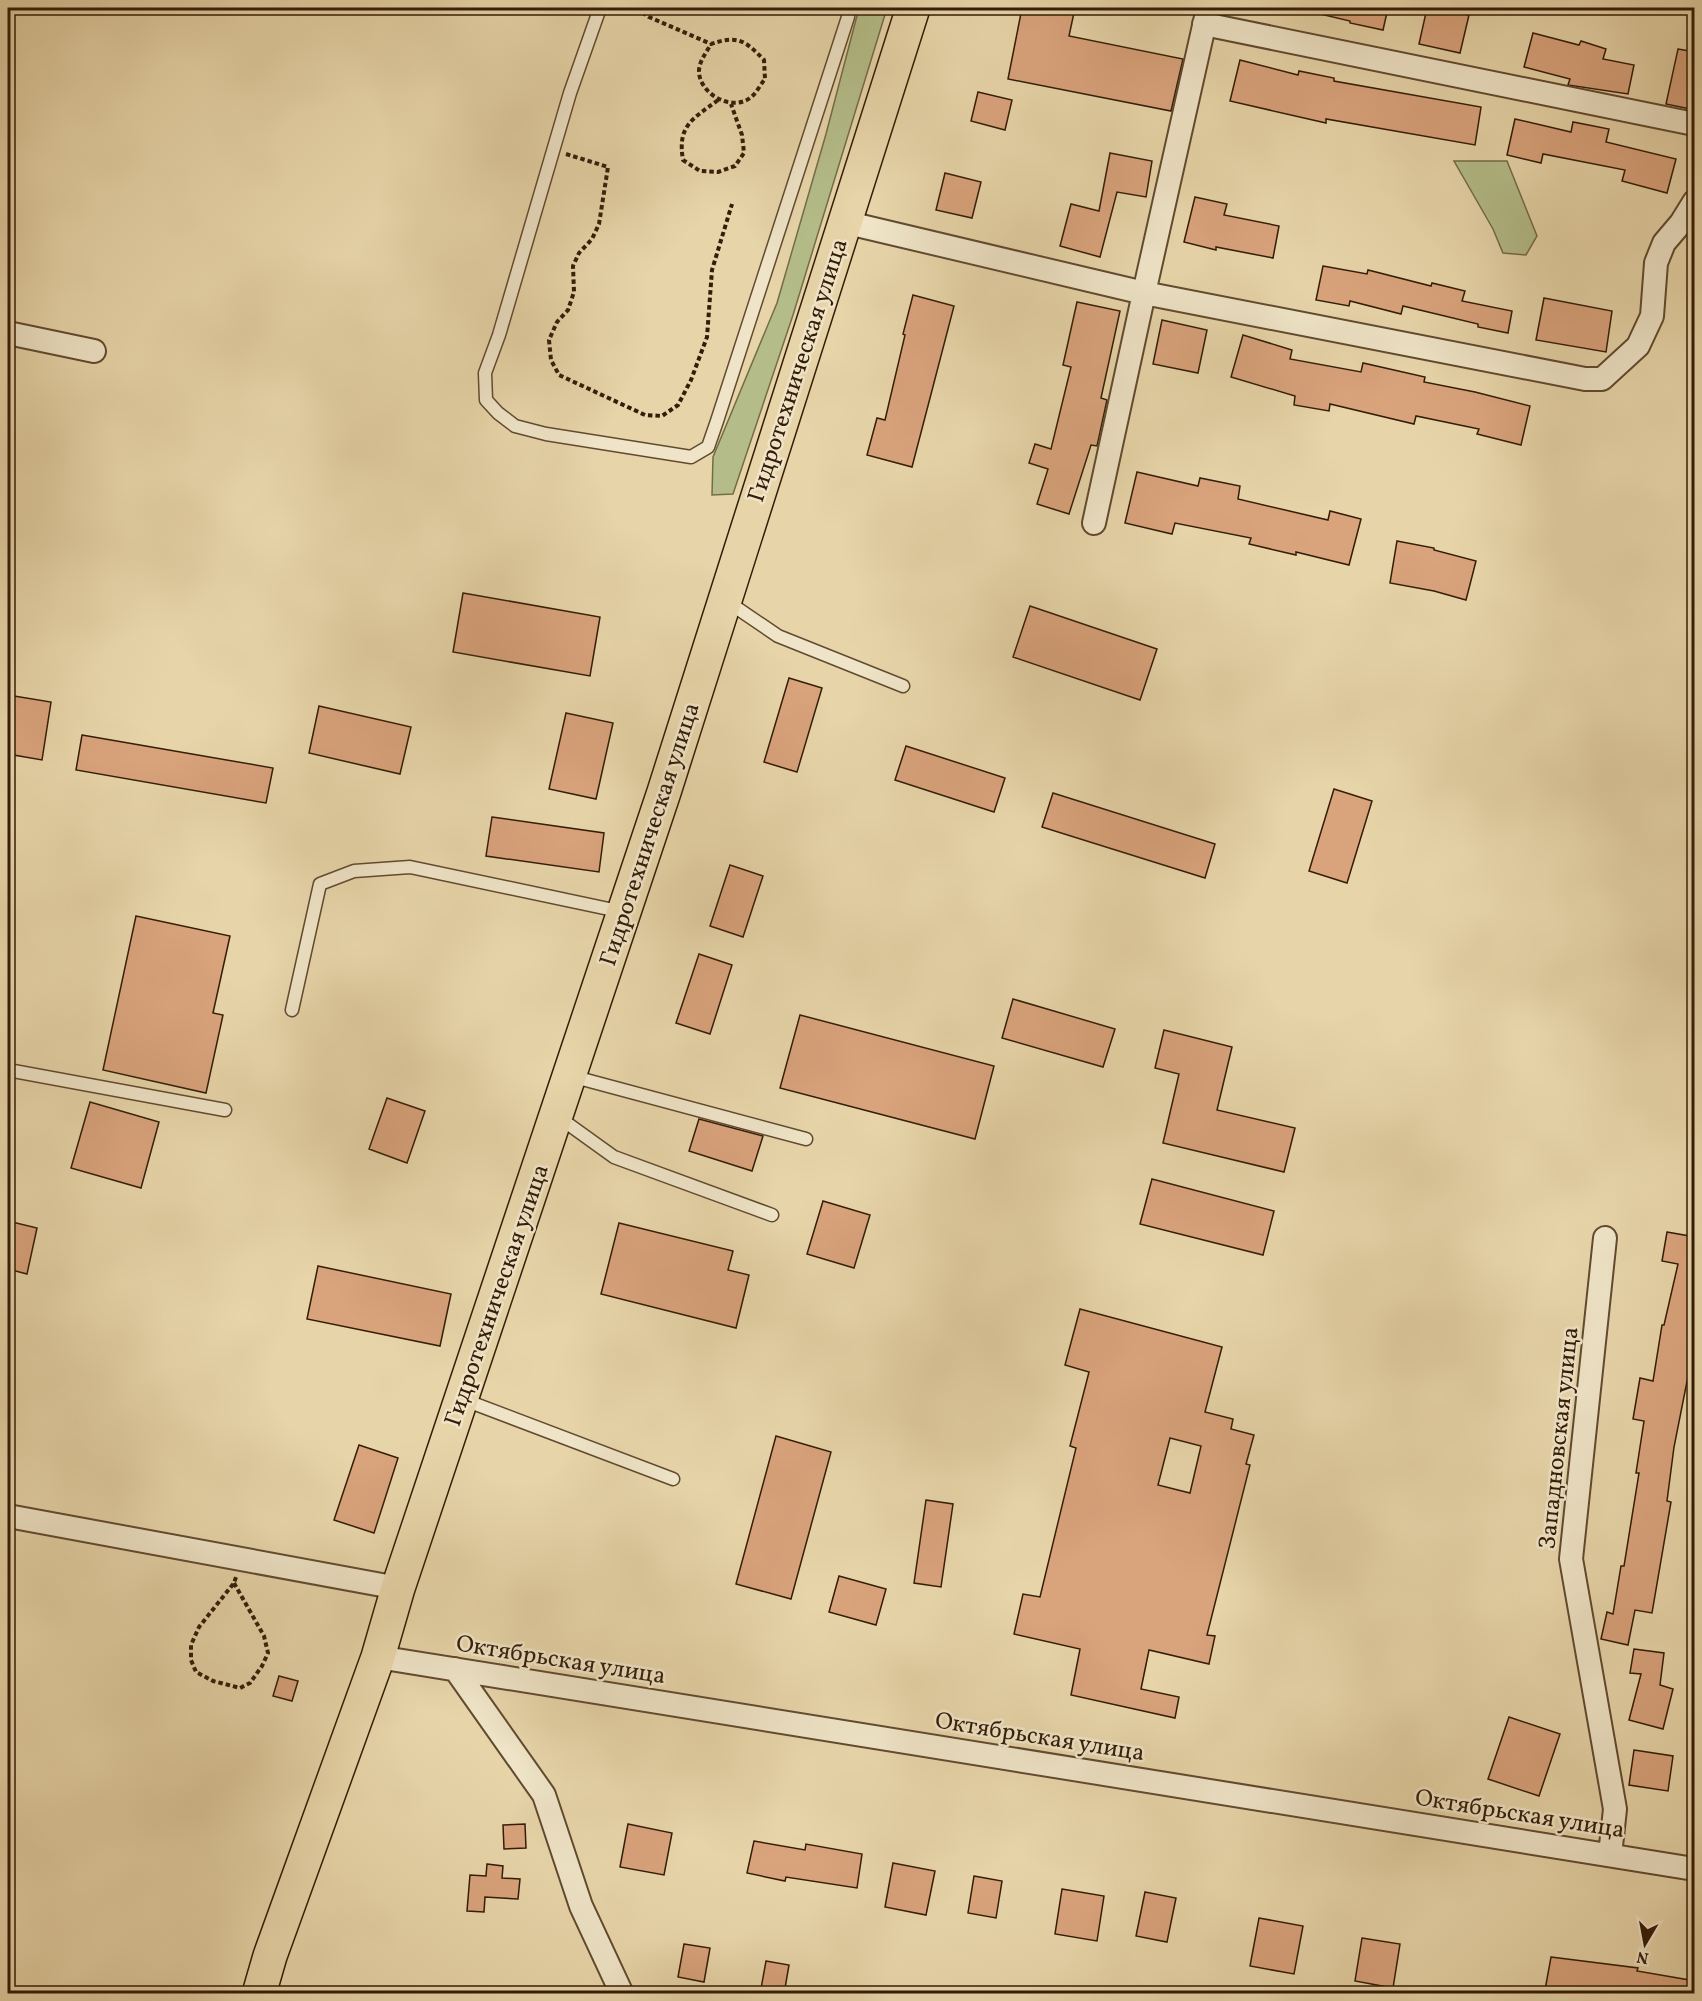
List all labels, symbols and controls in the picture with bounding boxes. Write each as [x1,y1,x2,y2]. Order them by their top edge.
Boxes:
street label: Гидротехническая улица [740,234,858,507]
street label: Гидротехническая улица [592,698,710,971]
street label: Гидротехническая улица [437,1160,559,1431]
street label: Западновская улица [1531,1325,1589,1551]
street label: Октябрьская улица [453,1628,668,1694]
street label: Октябрьская улица [932,1705,1147,1771]
street label: Октябрьская улица [1412,1782,1627,1848]
north arrow [1615,1914,1675,1974]
text: N [1635,1945,1650,1969]

